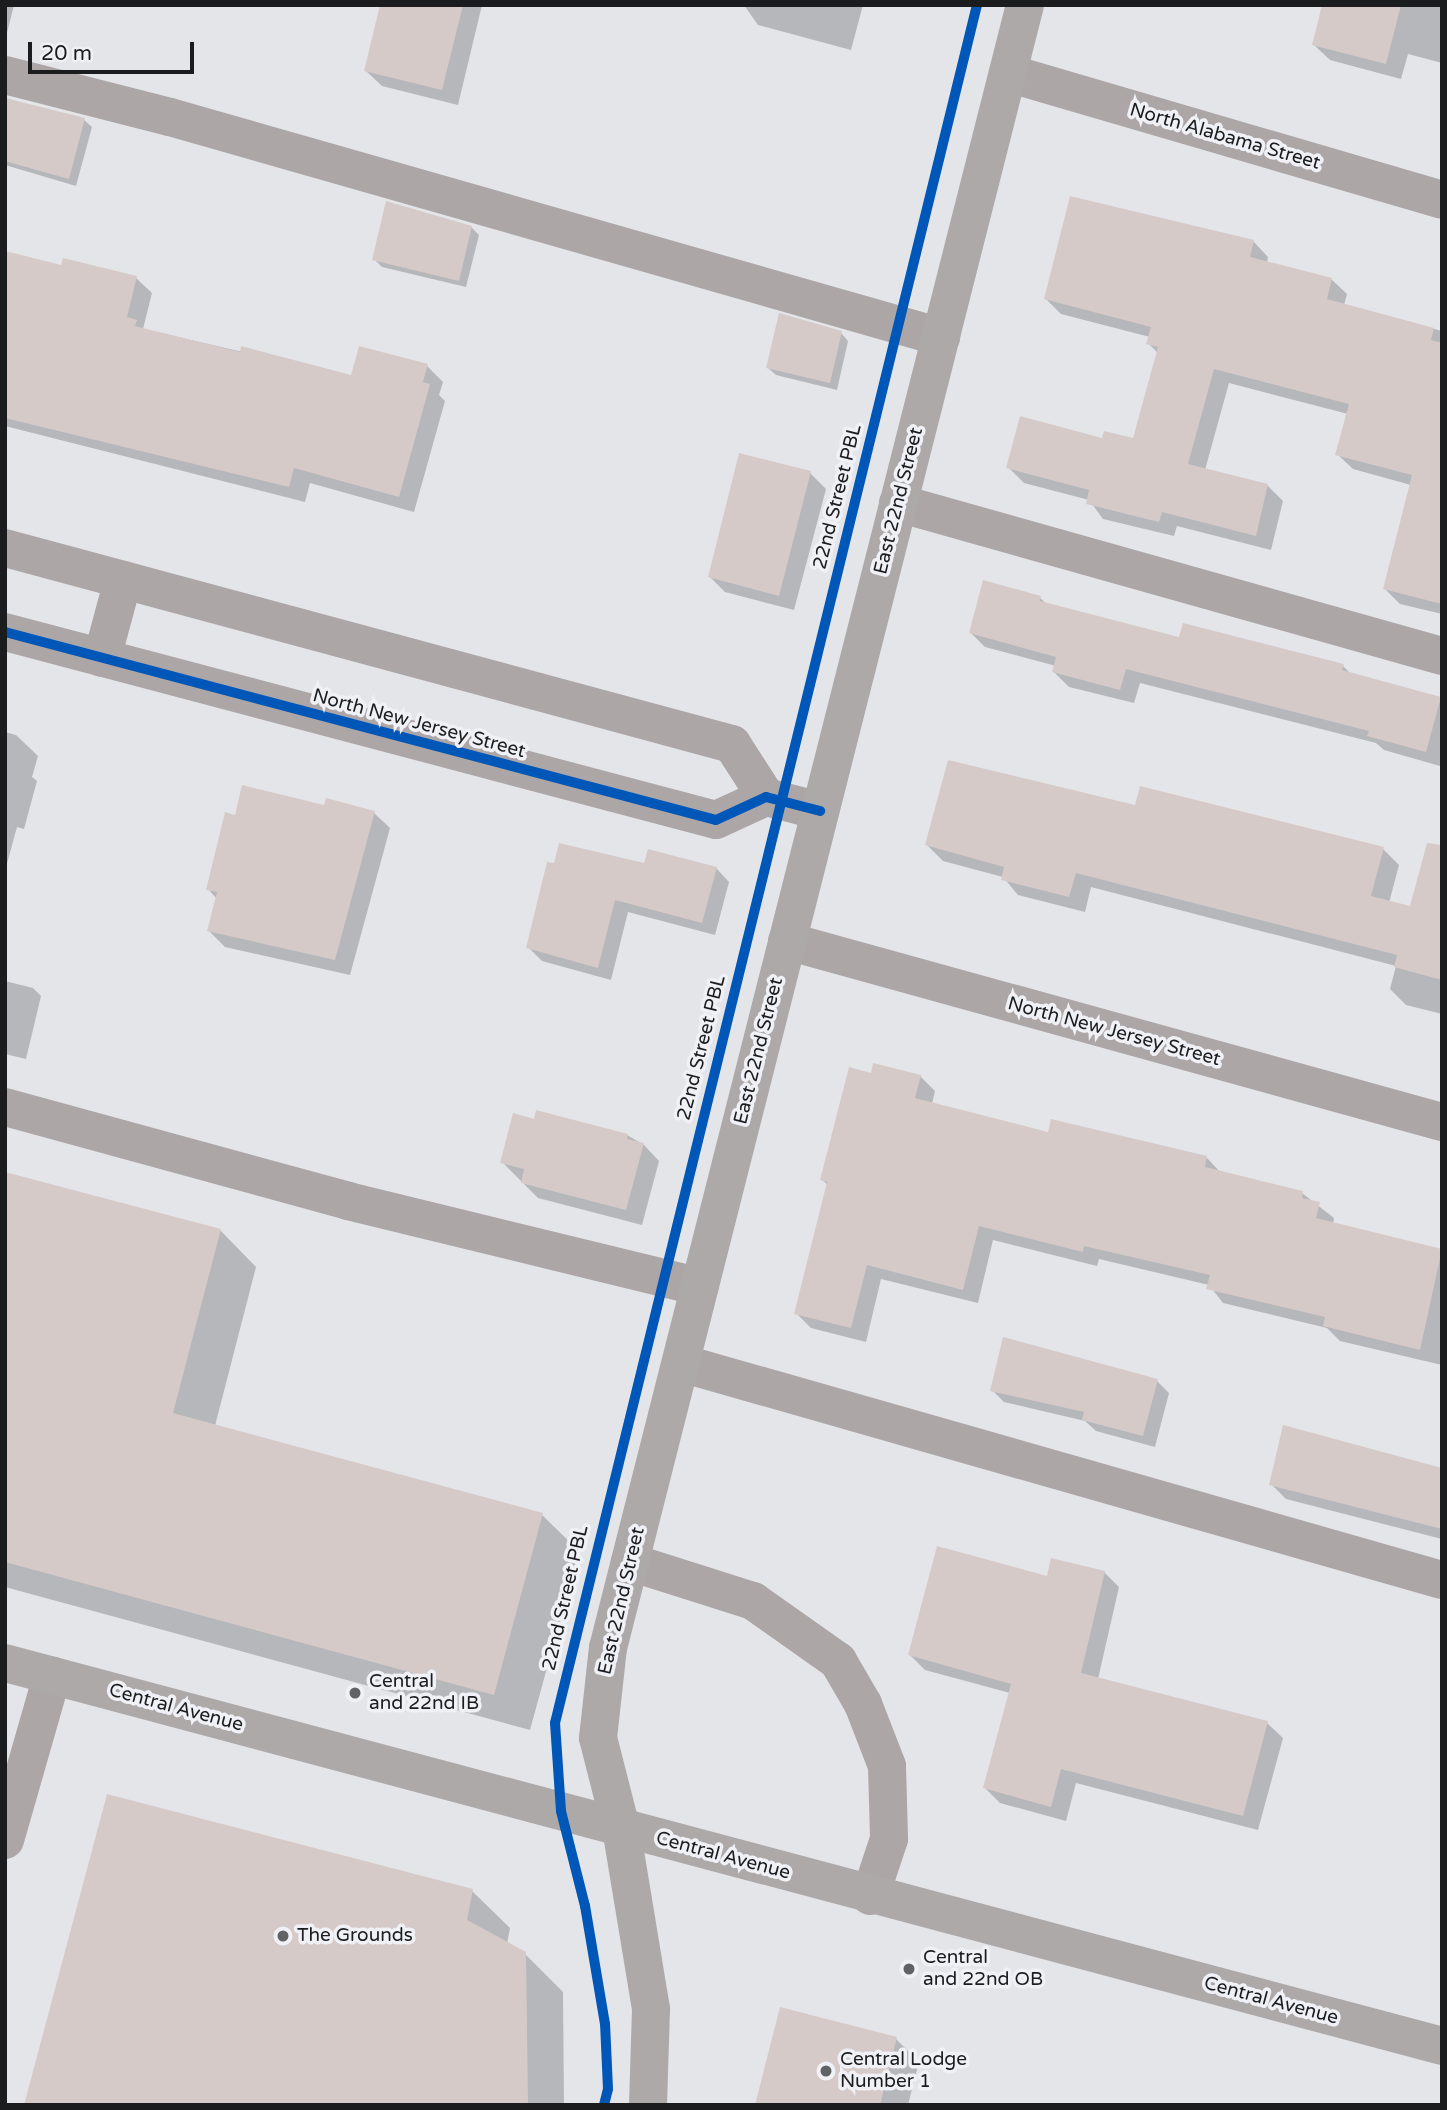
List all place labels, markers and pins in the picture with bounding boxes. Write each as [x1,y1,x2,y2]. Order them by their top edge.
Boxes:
place label: Central and 22nd IB [369,1671,479,1715]
marker: Central and 22nd IB [347,1685,363,1701]
place label: The Grounds [297,1925,413,1947]
marker: The Grounds [275,1928,291,1944]
place label: Central and 22nd OB [923,1947,1043,1991]
marker: Central and 22nd OB [901,1961,917,1977]
place label: Central Lodge Number 1 [840,2049,967,2093]
marker: Central Lodge Number 1 [818,2063,834,2079]

